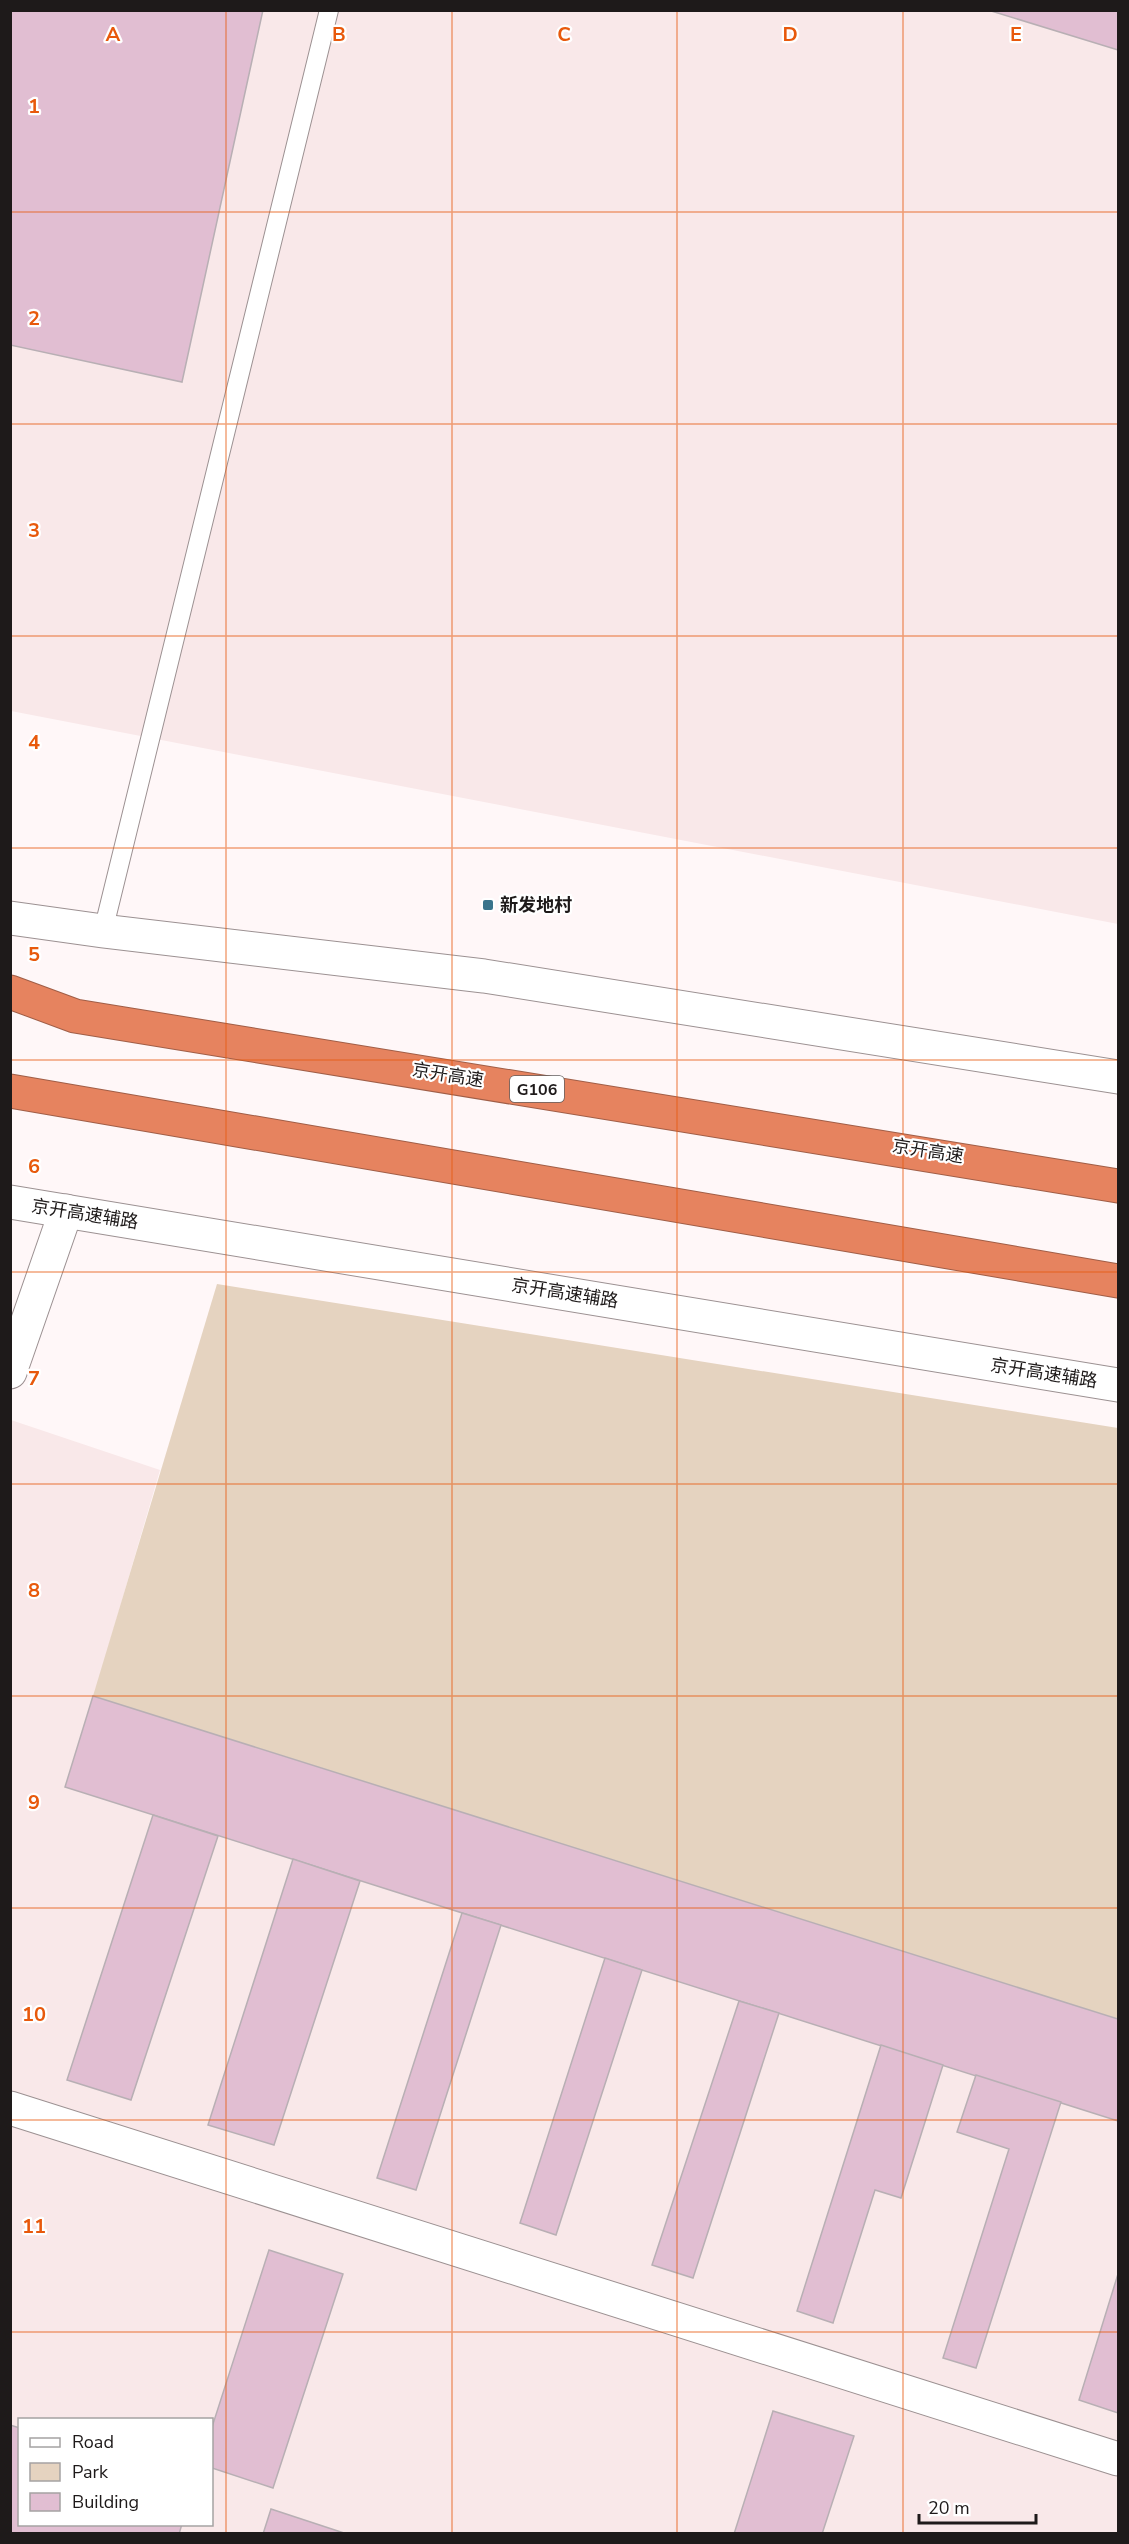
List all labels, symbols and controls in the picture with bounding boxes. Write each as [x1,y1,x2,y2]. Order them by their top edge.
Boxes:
text: A [106,21,121,48]
text: B [332,21,346,48]
text: C [557,21,571,48]
text: D [782,21,798,48]
text: E [1010,21,1022,48]
text: 1 [28,93,40,120]
text: 2 [28,305,40,332]
text: 3 [28,517,40,544]
text: 4 [28,729,40,756]
place label: 新发地村 [500,893,572,917]
marker: 新发地村 [481,898,495,912]
text: 5 [28,941,40,968]
street label: 京开高速 [411,1058,485,1092]
road number: G106 [510,1076,564,1102]
street label: 京开高速 [891,1134,965,1168]
text: 6 [28,1153,40,1180]
street label: 京开高速辅路 [30,1194,140,1234]
street label: 京开高速辅路 [510,1273,620,1313]
street label: 京开高速辅路 [989,1353,1099,1393]
text: 7 [28,1365,40,1392]
text: 8 [28,1577,40,1604]
text: 9 [28,1789,40,1816]
text: 10 [22,2001,46,2028]
text: 11 [22,2213,46,2240]
legend [18,2418,213,2526]
text: Road [72,2430,114,2454]
text: Park [72,2460,109,2484]
scale bar [919,2487,1036,2525]
text: Building [72,2490,139,2514]
text: 20 m [928,2496,970,2520]

